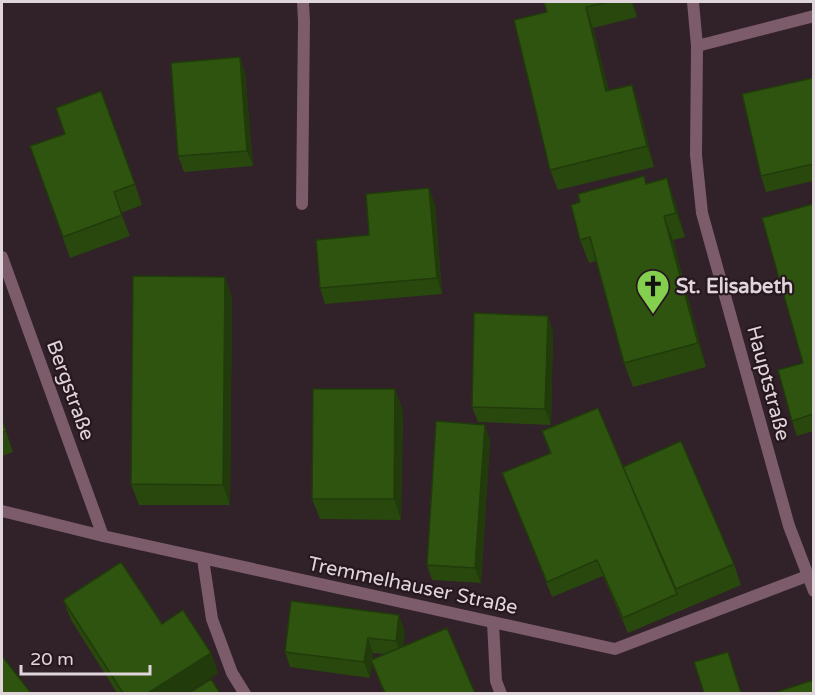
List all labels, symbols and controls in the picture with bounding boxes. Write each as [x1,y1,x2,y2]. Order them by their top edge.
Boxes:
church icon: St. Elisabeth [635,268,671,315]
place label: St. Elisabeth [676,275,793,299]
street label: Hauptstraße [741,323,795,443]
street label: Bergstraße [41,337,99,444]
street label: Tremmelhauser Straße [306,552,520,620]
scale bar [21,638,150,676]
text: 20 m [30,648,74,670]

